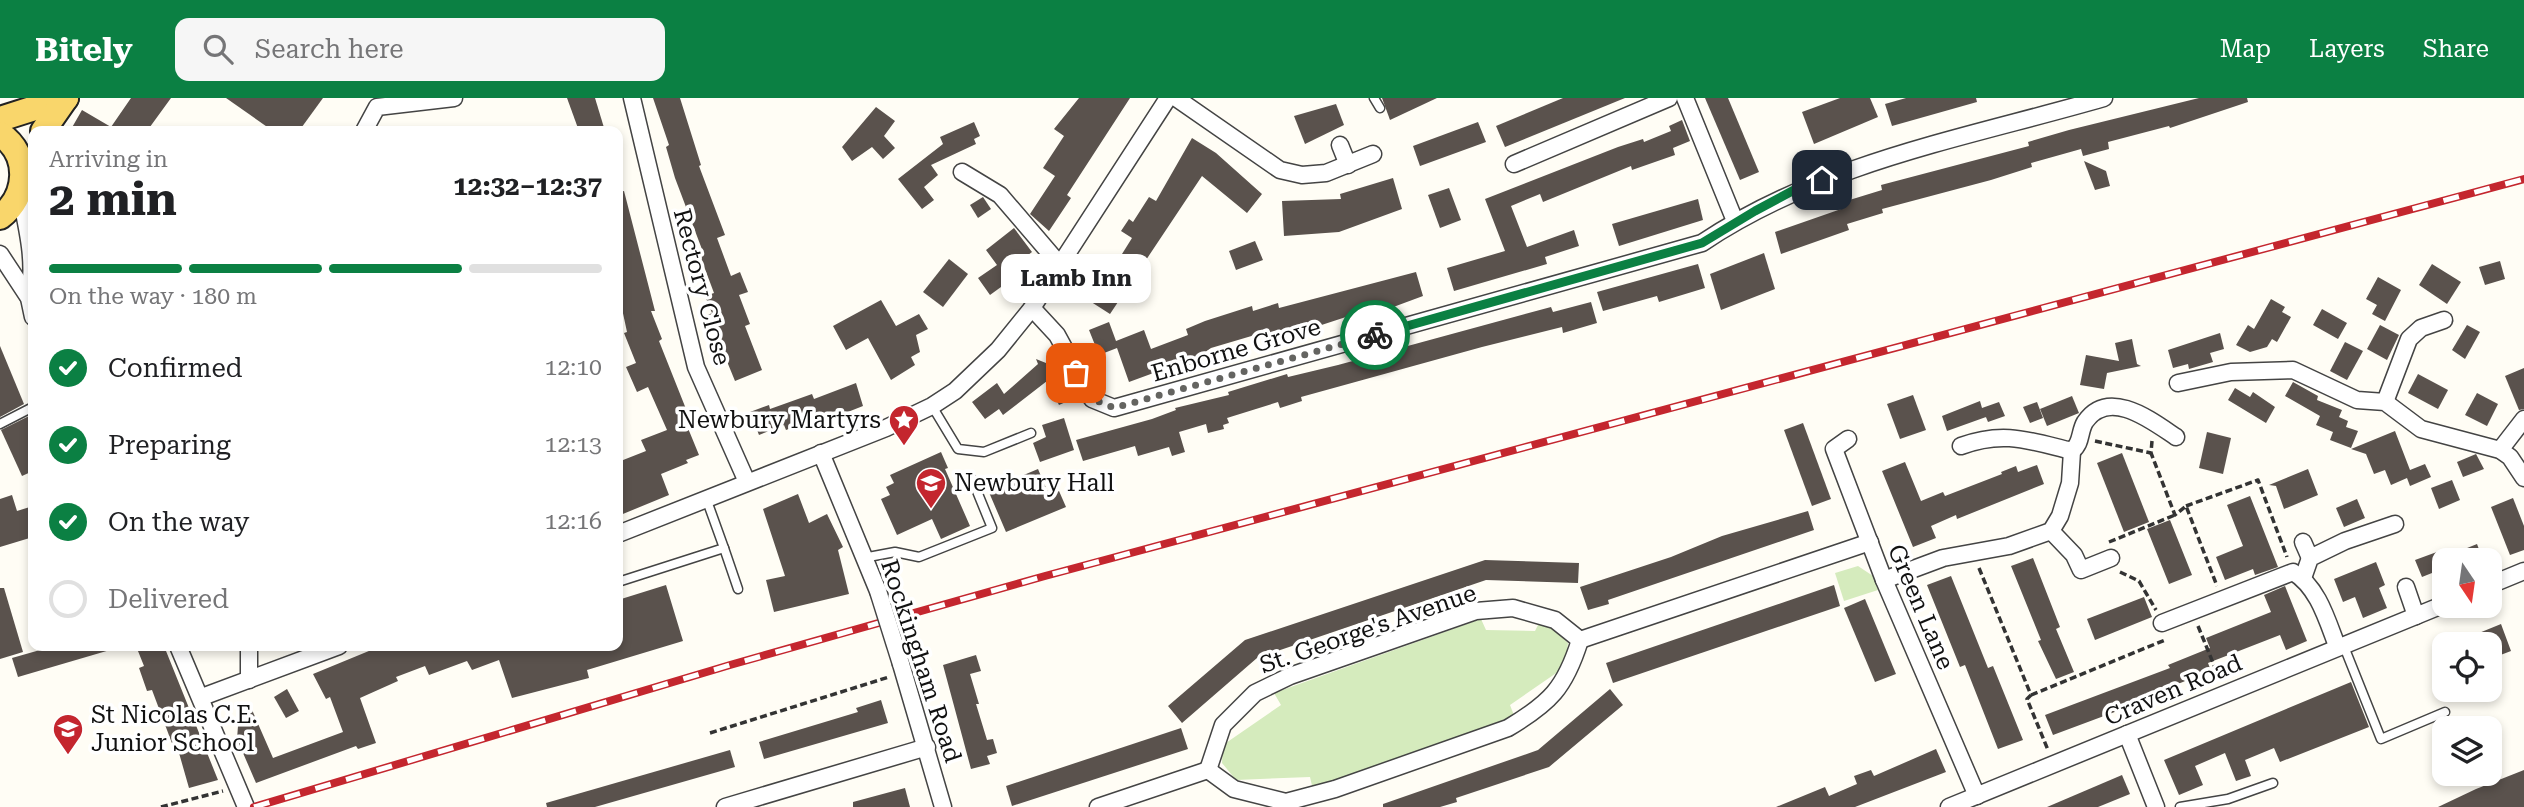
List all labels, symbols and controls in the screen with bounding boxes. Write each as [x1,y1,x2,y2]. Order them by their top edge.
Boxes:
search box [175,18,665,81]
text: Bitely [35,30,133,69]
icon: search [199,30,237,68]
text: Search here [255,34,404,64]
text: Map [2220,35,2271,63]
text: Layers [2309,35,2385,63]
text: Share [2423,35,2489,63]
text: Arriving in [49,146,168,173]
pin [1792,150,1852,210]
icon: home [1803,161,1841,199]
text: 12:32–12:37 [453,171,602,201]
text: 2 min [49,172,177,226]
street label: Rectory Close [668,206,736,368]
callout: Lamb Inn [1001,254,1151,303]
text: Lamb Inn [1020,265,1132,292]
text: On the way · 180 m [49,283,257,310]
courier [1340,300,1410,370]
street label: Enborne Grove [1148,312,1324,388]
icon: bike [1356,316,1394,354]
pin [1046,343,1106,403]
icon: check [49,349,87,387]
text: Confirmed [108,353,243,383]
text: 12:10 [545,354,602,381]
icon: bag [1057,354,1095,392]
place icon: Newbury Martyrs [887,403,921,447]
place label: Newbury Martyrs [678,406,881,434]
icon: check [49,426,87,464]
text: Preparing [108,430,231,460]
text: 12:13 [545,431,602,458]
school or university icon: Newbury Hall [914,466,948,510]
place label: Newbury Hall [954,469,1114,497]
icon: check [49,503,87,541]
text: On the way [108,507,249,537]
text: 12:16 [545,508,602,535]
street label: Green Lane [1882,540,1960,674]
north arrow [2432,548,2502,618]
map controls [2432,548,2502,786]
street label: Rockingham Road [875,556,967,766]
street label: St. George's Avenue [1256,579,1480,679]
text: Delivered [108,584,229,614]
button: locate [2432,632,2502,702]
street label: Craven Road [2100,648,2246,732]
place label: St Nicolas C.E. Junior School [91,701,258,757]
school or university icon: St Nicolas C.E. Junior School [51,712,85,756]
button: layers [2432,716,2502,786]

